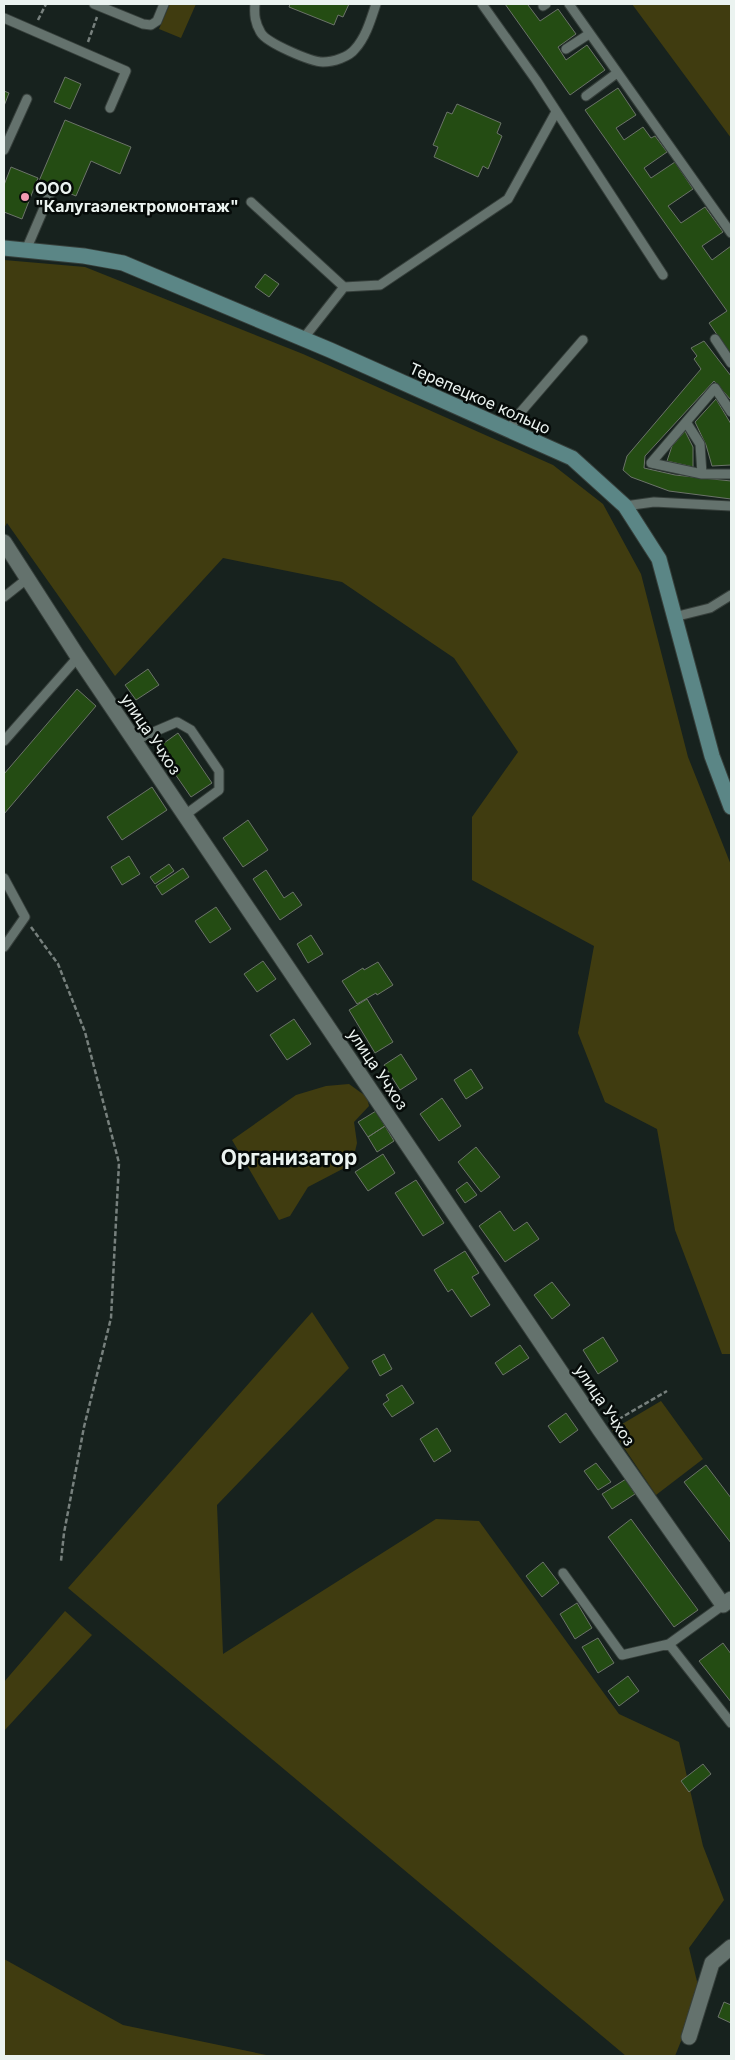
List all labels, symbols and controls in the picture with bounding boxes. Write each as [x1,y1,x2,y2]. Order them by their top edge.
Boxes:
place label: ООО "Калугаэлектромонтаж" [35,178,239,216]
marker: ООО "Калугаэлектромонтаж" [19,191,31,203]
street label: Терепецкое кольцо [406,358,554,438]
street label: улица Учхоз [116,689,186,779]
street label: улица Учхоз [343,1024,413,1114]
district label: Организатор [221,1145,357,1170]
street label: улица Учхоз [570,1360,640,1450]

